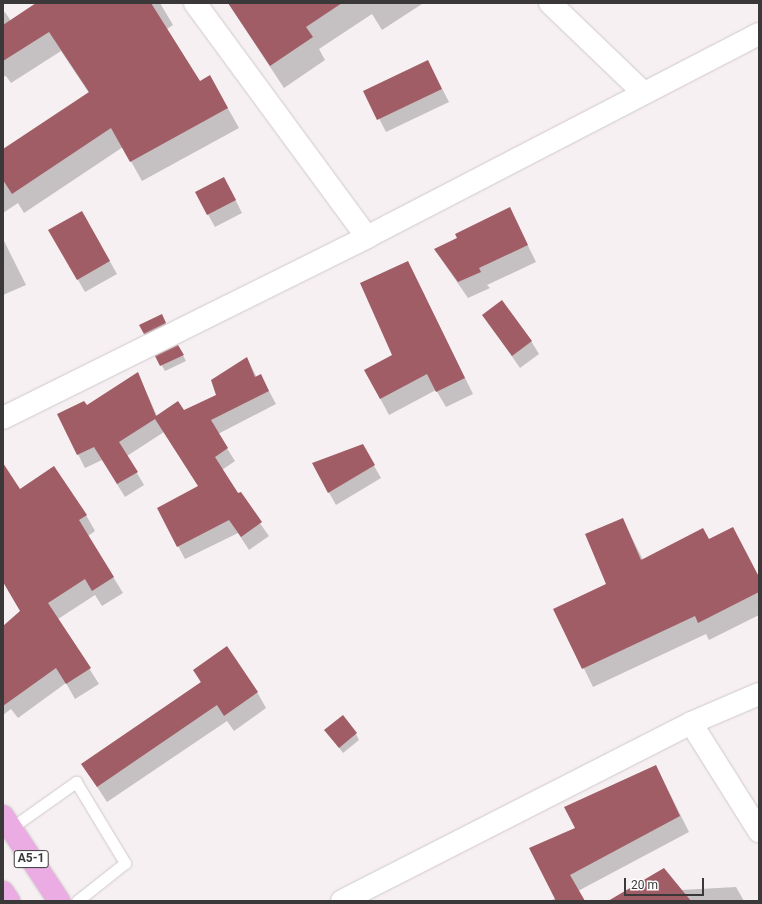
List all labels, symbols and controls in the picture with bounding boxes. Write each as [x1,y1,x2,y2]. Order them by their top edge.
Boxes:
road number: A5-1 [13,849,49,869]
scale bar [626,870,706,896]
text: 20 m [631,878,658,892]

